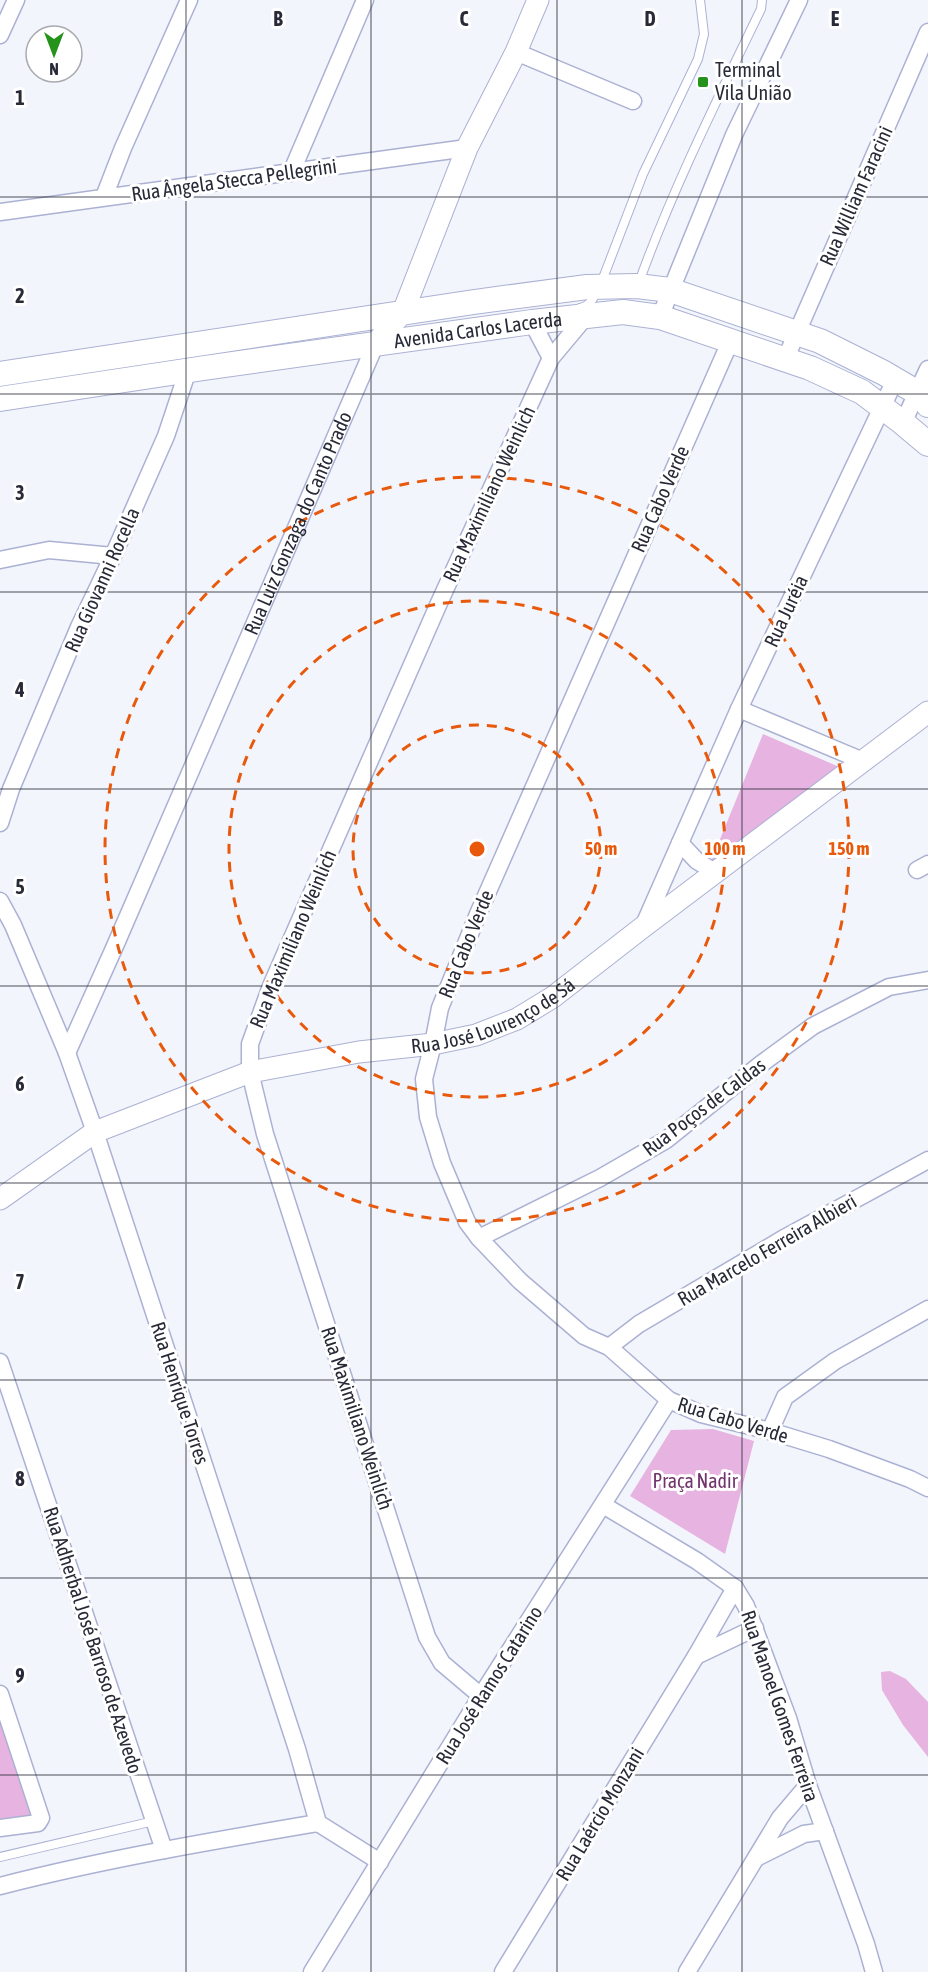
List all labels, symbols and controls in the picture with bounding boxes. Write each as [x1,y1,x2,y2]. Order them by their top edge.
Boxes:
text: B [273,7,283,30]
text: C [460,7,469,30]
text: D [644,7,656,30]
text: E [831,7,840,30]
north arrow [24,24,84,84]
place label: Terminal Vila União [715,58,792,104]
text: N [49,60,59,78]
marker: Terminal Vila União [696,75,710,89]
text: 1 [15,86,25,109]
street label: Rua William Faracini [814,122,897,269]
street label: Rua Ângela Stecca Pellegrini [130,154,338,205]
text: 2 [15,284,25,307]
street label: Avenida Carlos Lacerda [392,307,563,352]
street label: Rua Maximiliano Weinlich [438,402,539,585]
street label: Rua Luiz Gonzaga do Canto Prado [239,408,356,638]
street label: Rua Cabo Verde [626,442,693,556]
text: 3 [15,481,25,504]
street label: Rua Giovanni Rocella [59,504,144,656]
street label: Rua Juréia [759,571,812,650]
text: 4 [14,678,25,701]
text: 50 m [585,838,617,859]
text: 100 m [705,838,745,859]
text: 150 m [829,838,869,859]
centre of rings [467,839,487,859]
street label: Rua Maximiliano Weinlich [245,846,341,1031]
text: 5 [15,875,25,898]
street label: Rua Cabo Verde [433,886,498,1001]
street label: Rua José Lourenço de Sá [410,973,579,1057]
street label: Rua Poços de Caldas [638,1053,770,1160]
text: 6 [15,1072,25,1095]
street label: Rua Marcelo Ferreira Albieri [673,1189,860,1310]
text: 7 [15,1270,25,1293]
street label: Rua Henrique Torres [147,1319,214,1467]
street label: Rua Maximiliano Weinlich [317,1323,398,1512]
street label: Rua Cabo Verde [675,1392,791,1447]
text: 8 [15,1467,25,1490]
park label: Praça Nadir [652,1469,739,1492]
street label: Rua Adherbal José Barroso de Azevedo [39,1504,148,1776]
street label: Rua José Ramos Catarino [431,1601,547,1768]
street label: Rua Manoel Gomes Ferreira [737,1607,824,1805]
text: 9 [15,1664,25,1687]
street label: Rua Laércio Monzani [551,1743,648,1884]

